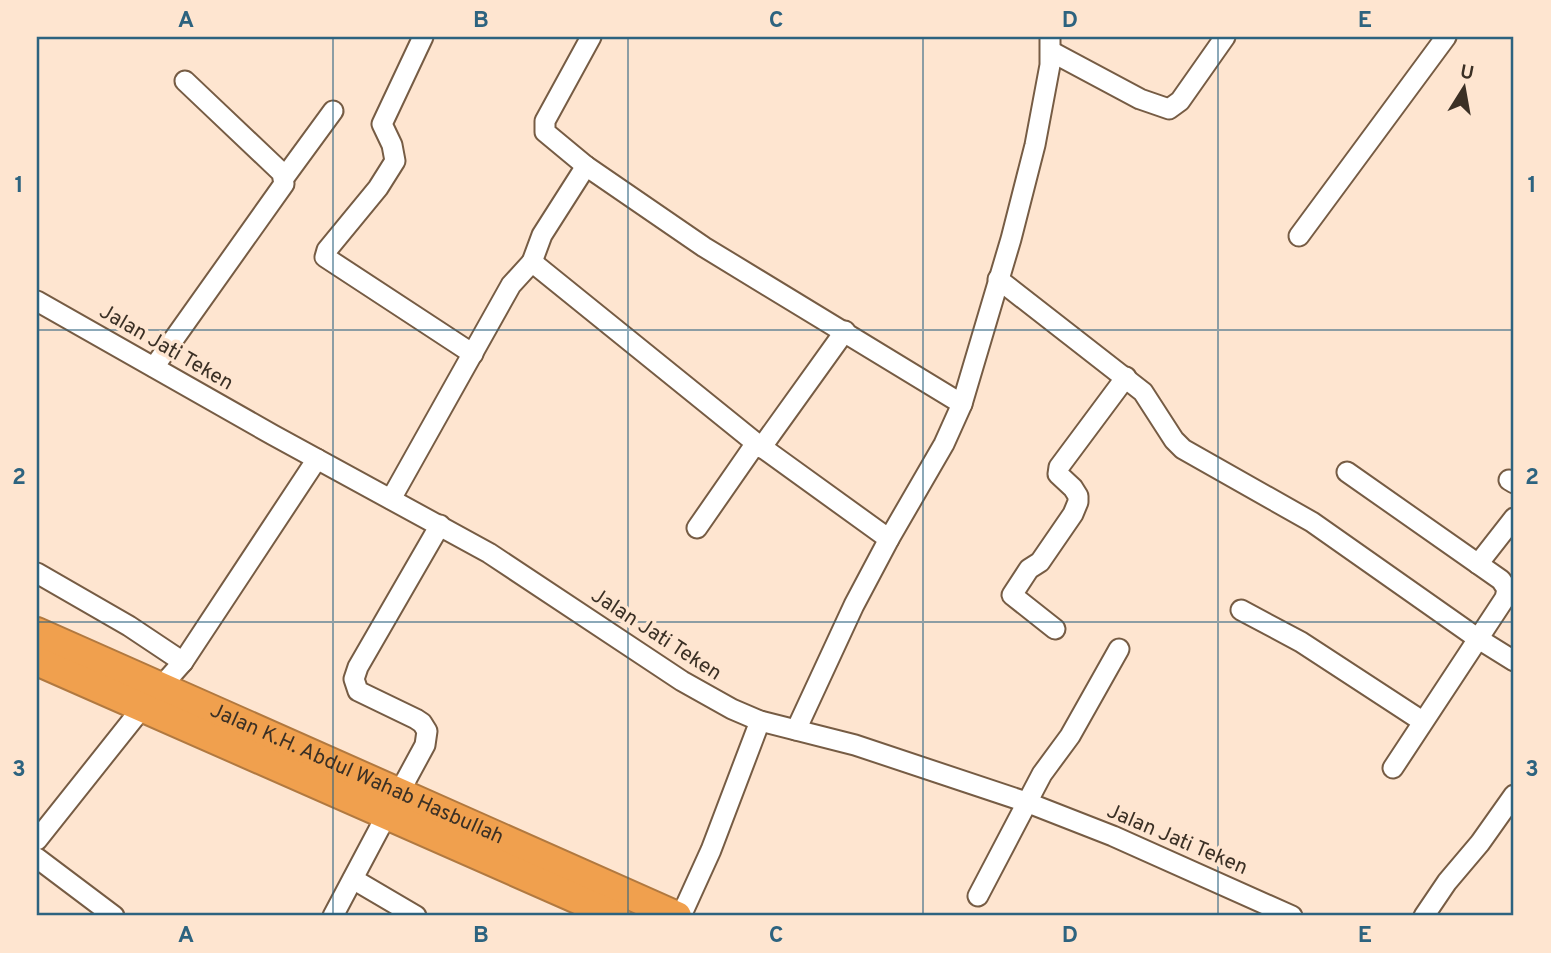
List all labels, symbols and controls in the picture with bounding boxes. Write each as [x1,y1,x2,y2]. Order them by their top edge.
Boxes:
text: A [178,7,194,36]
text: B [473,7,489,36]
text: C [769,7,783,36]
text: D [1062,7,1078,36]
text: E [1358,7,1372,36]
north arrow [1428,52,1498,122]
text: U [1458,60,1476,86]
text: 1 [14,172,24,201]
text: 1 [1527,172,1537,201]
street label: Jalan Jati Teken [94,299,238,397]
text: 2 [12,464,26,493]
text: 2 [1525,464,1539,493]
street label: Jalan Jati Teken [585,583,727,687]
street label: Jalan K.H. Abdul Wahab Hasbullah [206,697,508,851]
text: 3 [12,756,26,785]
text: 3 [1525,756,1539,785]
street label: Jalan Jati Teken [1102,798,1252,882]
text: A [178,922,194,951]
text: B [473,922,489,951]
text: C [769,922,783,951]
text: D [1062,922,1078,951]
text: E [1358,922,1372,951]

